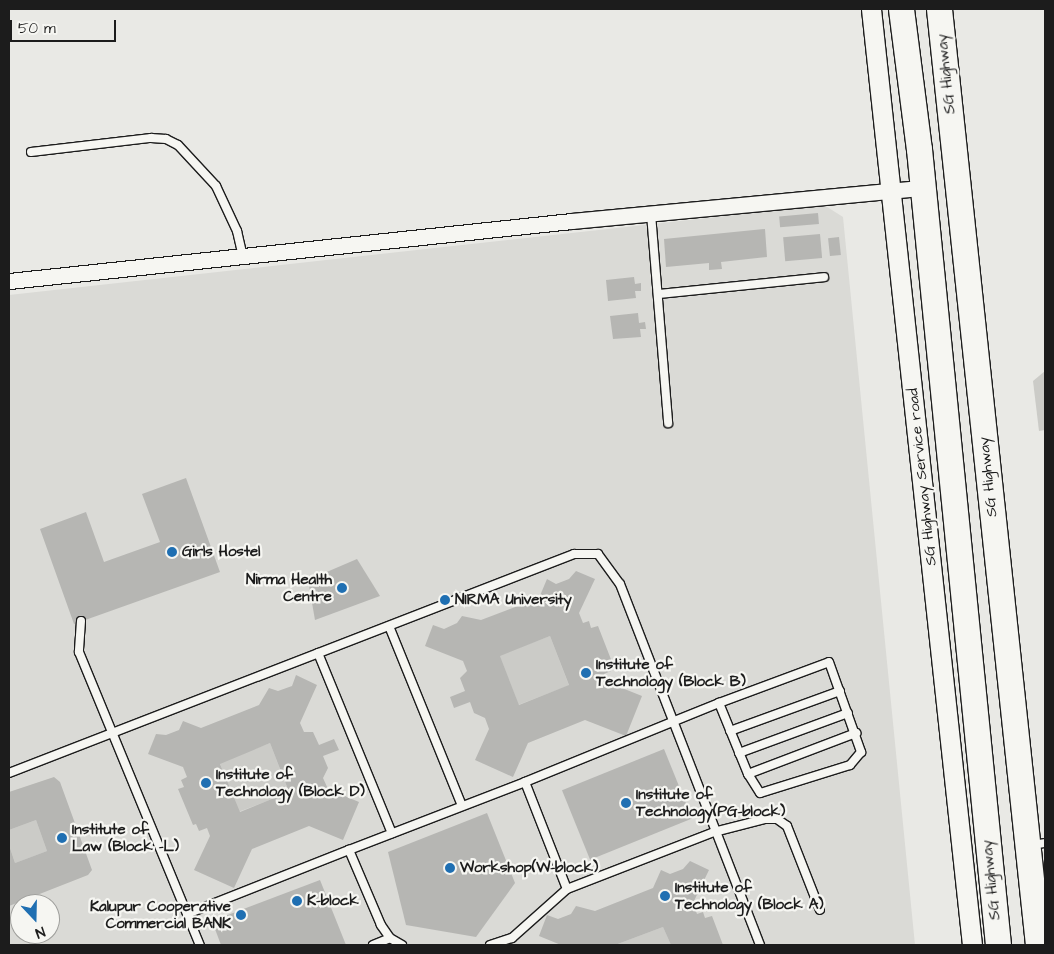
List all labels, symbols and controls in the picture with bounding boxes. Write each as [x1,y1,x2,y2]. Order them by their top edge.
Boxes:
scale bar [12,10,119,42]
text: 50 m [18,18,56,39]
street label: SG Highway [933,33,959,115]
street label: SG Highway Service road [904,387,940,567]
street label: SG Highway [975,436,1001,518]
place label: Girls Hostel [182,543,260,561]
marker: Girls Hostel [166,546,178,558]
place label: Nirma Health Centre [246,570,332,605]
marker: Nirma Health Centre [336,582,348,594]
place label: NIRMA University [455,591,572,609]
marker: NIRMA University [439,594,451,606]
place label: Institute of Technology (Block B) [596,655,746,690]
marker: Institute of Technology (Block B) [580,667,592,679]
place label: Institute of Technology (Block D) [216,765,365,800]
marker: Institute of Technology (Block D) [200,777,212,789]
place label: Institute of Technology(PG-block) [636,785,785,820]
marker: Institute of Technology(PG-block) [620,797,632,809]
place label: Institute of Law (Block -L) [72,820,179,855]
marker: Institute of Law (Block -L) [56,832,68,844]
street label: SG Highway [978,839,1004,921]
place label: Workshop(W-block) [460,859,598,877]
marker: Workshop(W-block) [444,862,456,874]
place label: Institute of Technology (Block A) [675,878,824,913]
marker: Institute of Technology (Block A) [659,890,671,902]
place label: K-block [307,892,359,910]
north arrow [10,894,60,944]
marker: K-block [291,895,303,907]
place label: Kalupur Cooperative Commercial BANK [90,897,231,932]
marker: Kalupur Cooperative Commercial BANK [235,909,247,921]
text: N [32,921,48,943]

